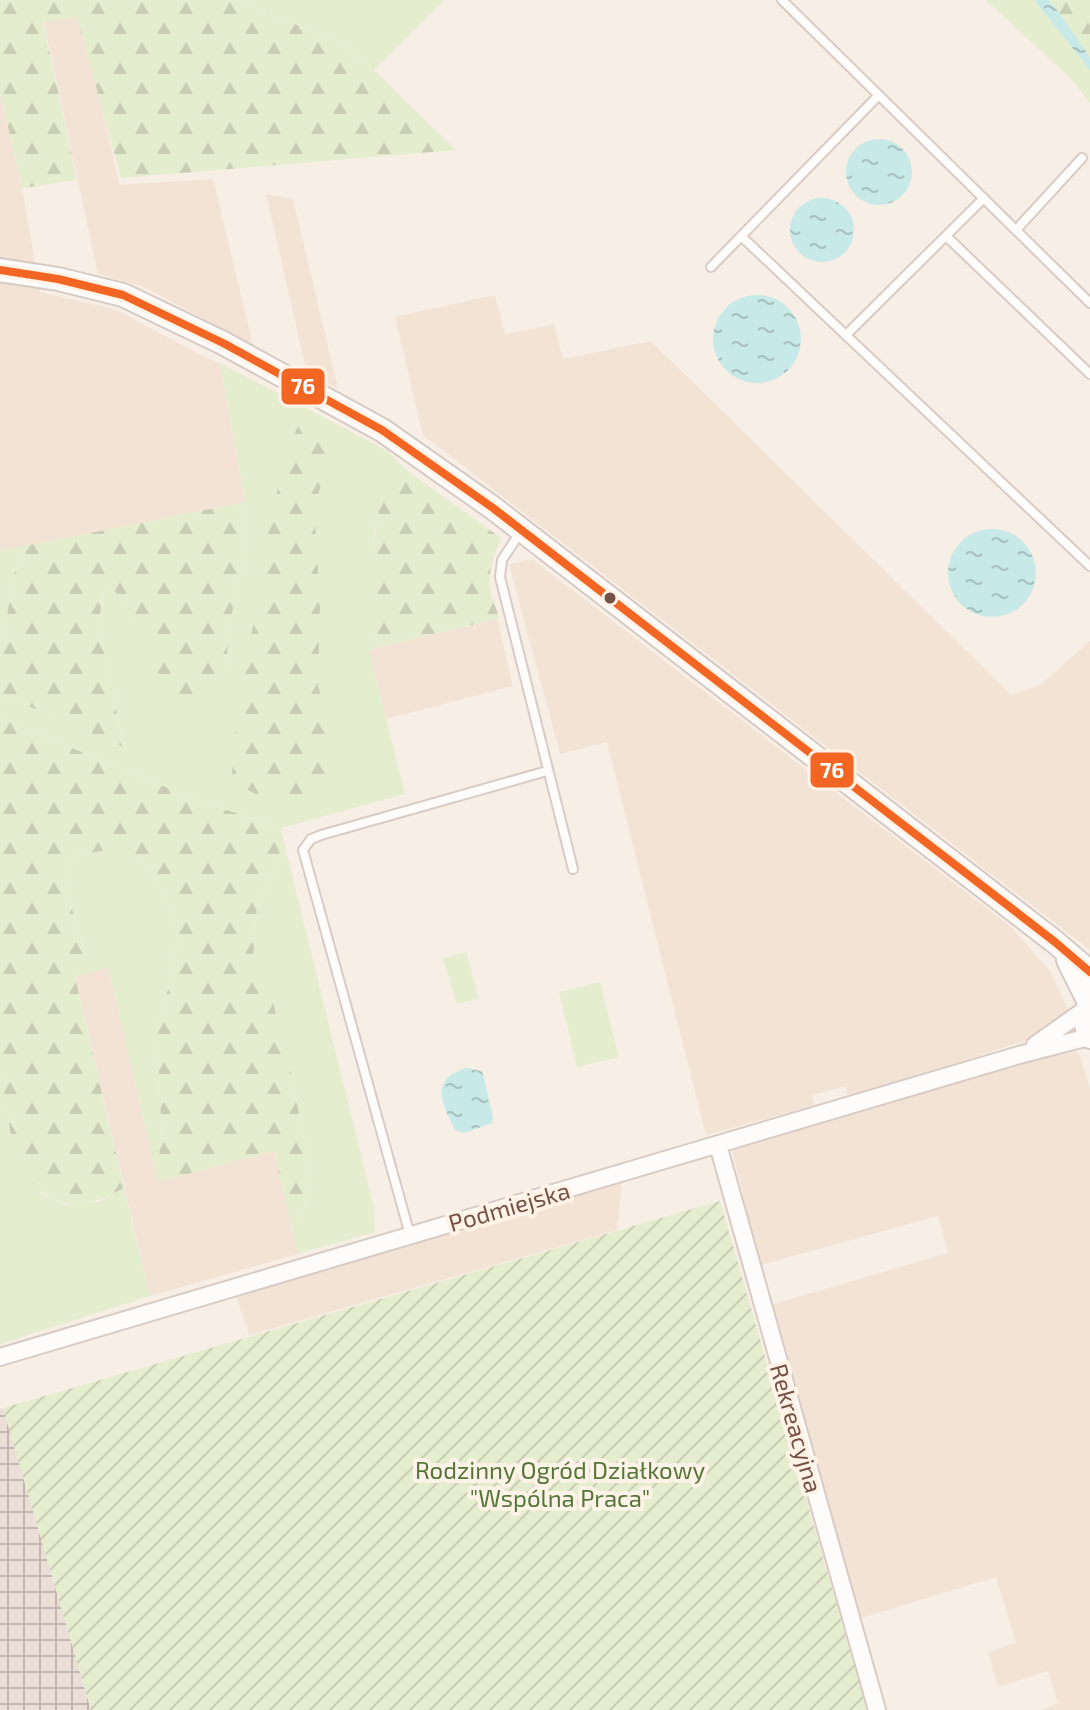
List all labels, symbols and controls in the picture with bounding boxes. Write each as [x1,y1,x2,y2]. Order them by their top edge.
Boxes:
line badge: 76 [280,367,326,406]
text: 76 [291,372,315,398]
unlabelled marker [602,590,618,606]
line badge: 76 [809,751,855,789]
text: 76 [820,756,844,782]
street label: Podmiejska [445,1175,573,1237]
street label: Rekreacyjna [765,1360,829,1496]
park label: Rodzinny Ogród Działkowy "Wspólna Praca" [415,1455,705,1512]

